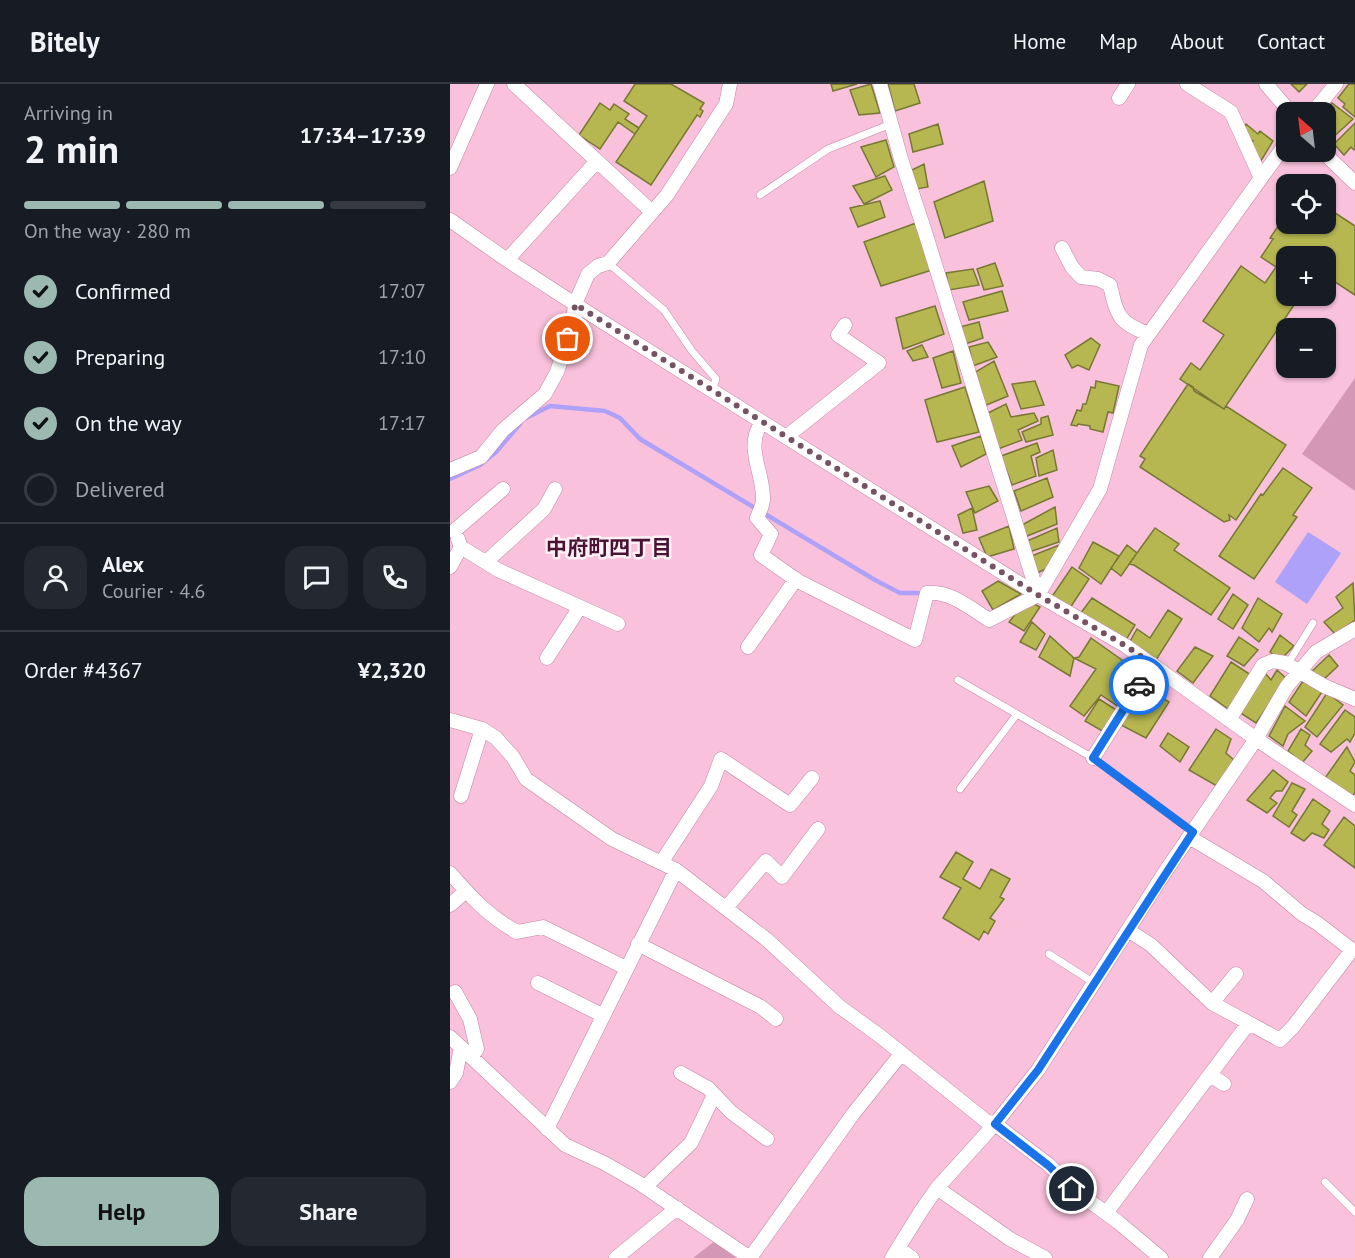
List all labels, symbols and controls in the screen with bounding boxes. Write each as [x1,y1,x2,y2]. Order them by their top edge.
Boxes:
text: Bitely [30,23,100,60]
text: Home [1013,28,1066,55]
text: Map [1099,28,1138,55]
text: About [1171,28,1224,55]
text: Contact [1257,28,1325,55]
text: Arriving in [24,100,113,126]
north arrow [1276,102,1336,162]
map controls [1276,102,1336,378]
text: 17:34–17:39 [300,121,426,149]
text: 2 min [24,123,119,174]
button: locate [1276,174,1336,234]
text: On the way · 280 m [24,218,191,244]
button: + [1276,246,1336,306]
icon: check [24,275,57,308]
text: Confirmed [75,277,171,305]
text: 17:07 [378,278,426,304]
pin [542,313,593,364]
button: − [1276,318,1336,378]
icon: bag [551,322,584,355]
icon: check [24,341,57,374]
text: Preparing [75,343,165,371]
text: 17:10 [378,344,426,370]
icon: check [24,407,57,440]
text: On the way [75,409,182,437]
text: 17:17 [378,410,426,436]
text: Delivered [75,475,165,503]
district label: 中府町四丁目 [546,534,672,561]
button: person [24,546,87,609]
button: chat [285,546,348,609]
button: phone [363,546,426,609]
text: Alex [102,550,144,578]
text: Courier · 4.6 [102,578,205,604]
courier [1109,655,1169,715]
text: Order #4367 [24,656,143,684]
text: ¥2,320 [358,656,426,684]
icon: car [1123,669,1156,702]
pin [1046,1163,1097,1214]
icon: home [1055,1172,1088,1205]
button: Help [24,1177,219,1246]
button: Share [231,1177,426,1246]

